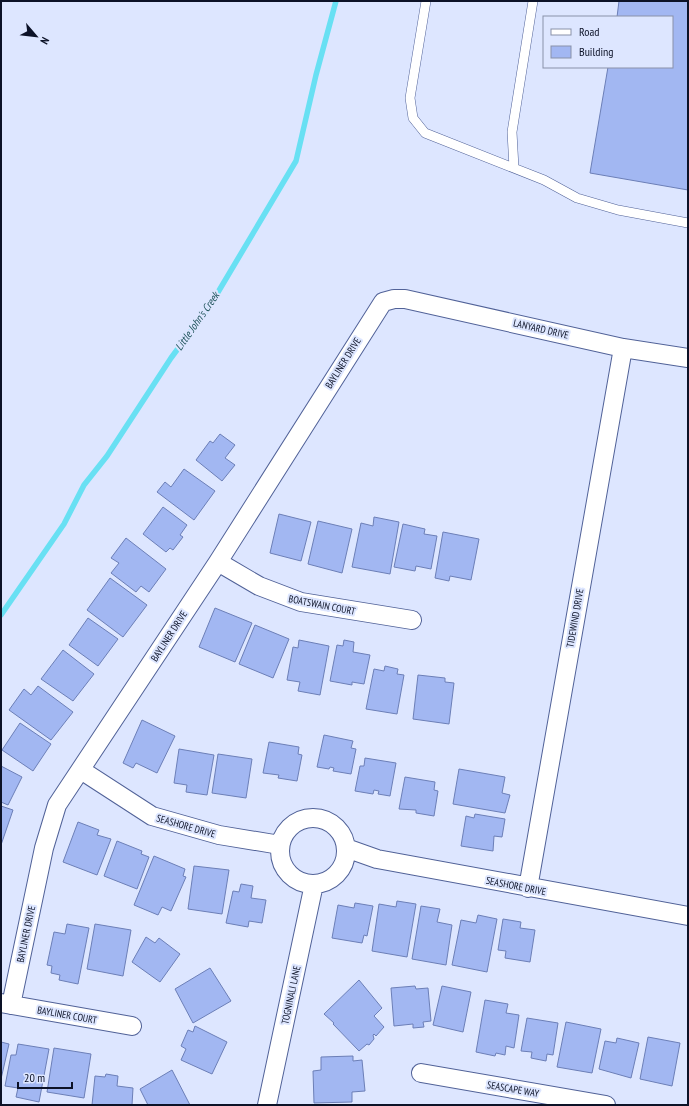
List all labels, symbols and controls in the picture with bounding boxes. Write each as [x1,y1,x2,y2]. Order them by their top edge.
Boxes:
north arrow [16,16,56,56]
legend [543,16,673,68]
text: Road [579,24,599,39]
text: N [37,35,52,47]
text: Building [579,44,614,59]
water label: Little John's Creek [172,288,223,353]
street label: LANYARD DRIVE [512,316,570,342]
street label: BAYLINER DRIVE [322,335,364,391]
street label: TIDEWIND DRIVE [563,588,587,648]
street label: BOATSWAIN COURT [287,592,357,618]
street label: BAYLINER DRIVE [148,608,190,664]
street label: SEASHORE DRIVE [155,811,217,841]
street label: SEASHORE DRIVE [485,874,547,898]
street label: BAYLINER DRIVE [14,904,38,964]
street label: TOGNINALI LANE [278,965,304,1025]
street label: BAYLINER COURT [36,1003,98,1027]
scale bar [18,1064,72,1090]
text: 20 m [24,1070,45,1085]
street label: SEASCAPE WAY [486,1078,540,1100]

